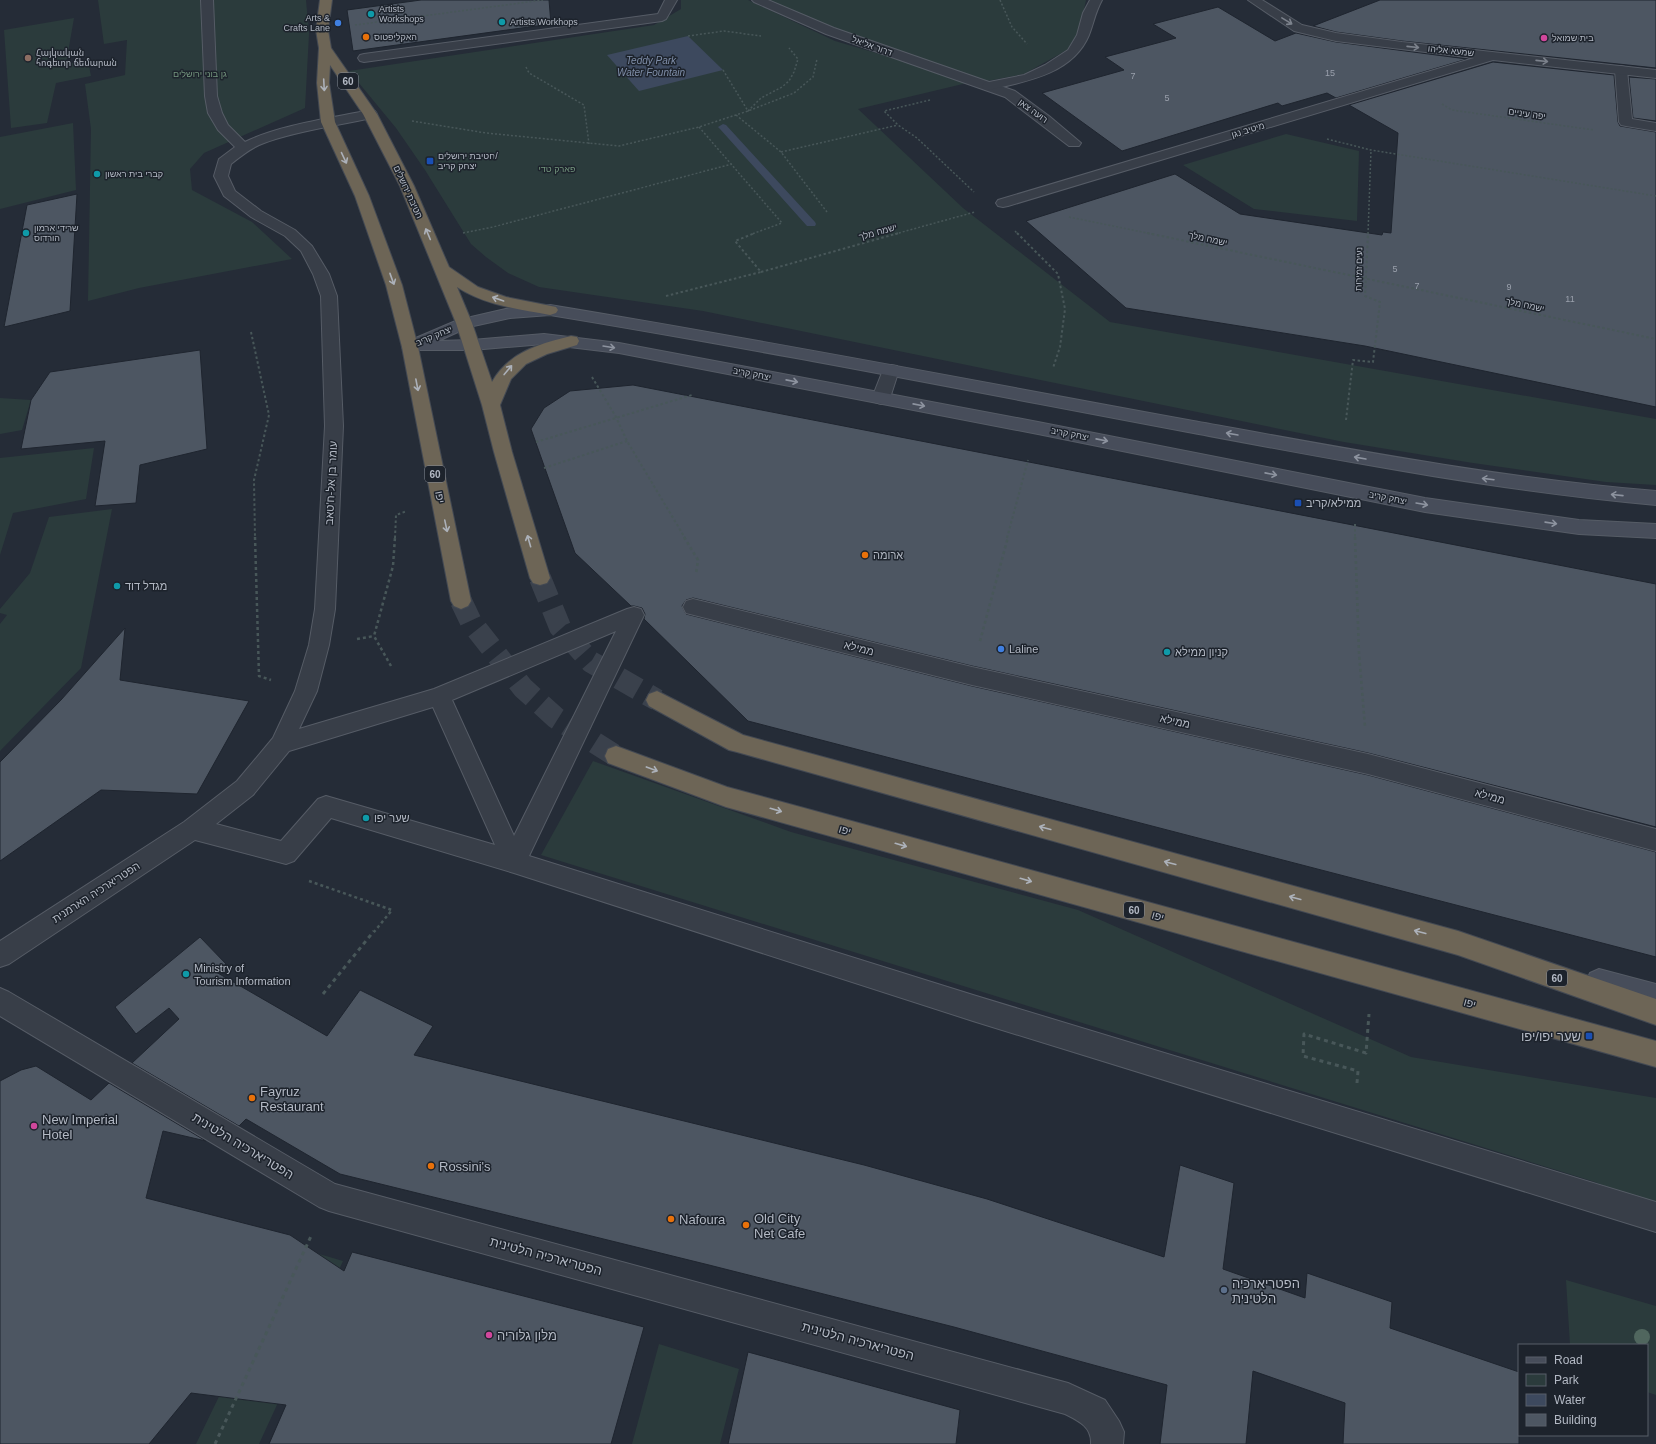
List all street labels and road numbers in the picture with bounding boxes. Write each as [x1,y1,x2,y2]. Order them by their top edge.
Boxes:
street label: דרור אליאל [850,34,894,58]
street label: שמעא אליהו [1427,44,1475,58]
road number: 60 [338,73,358,89]
street label: רועה צאן [1017,97,1050,125]
street label: יפה עיניים [1508,106,1546,122]
street label: מיטיב נגן [1230,120,1266,140]
street label: חטיבת ירושלים [391,164,425,220]
street label: ישמח מלך [858,222,898,242]
street label: ישמח מלך [1188,230,1228,248]
street label: נעים זמירות [1354,247,1364,291]
street label: ישמח מלך [1505,296,1545,314]
street label: יצחק קריב [414,324,454,348]
street label: יצחק קריב [732,365,772,383]
street label: יצחק קריב [1050,425,1090,443]
street label: עומר בן אל-ח'טאב [323,441,339,525]
road number: 60 [425,466,445,482]
street label: יצחק קריב [1368,489,1408,507]
street label: יפו [433,490,447,504]
street label: ממילא [843,638,875,658]
street label: ממילא [1159,712,1191,730]
street label: ממילא [1474,786,1506,806]
street label: יפו [837,823,853,837]
street label: הפטריארכיה הארמנית [50,859,142,925]
road number: 60 [1124,902,1144,918]
street label: יפו [1150,909,1166,923]
road number: 60 [1547,970,1567,986]
street label: יפו [1463,996,1477,1010]
street label: הפטריארכיה הלטינית [190,1110,296,1182]
street label: הפטריארכיה הלטינית [488,1234,604,1278]
street label: הפטריארכיה הלטינית [800,1319,916,1363]

